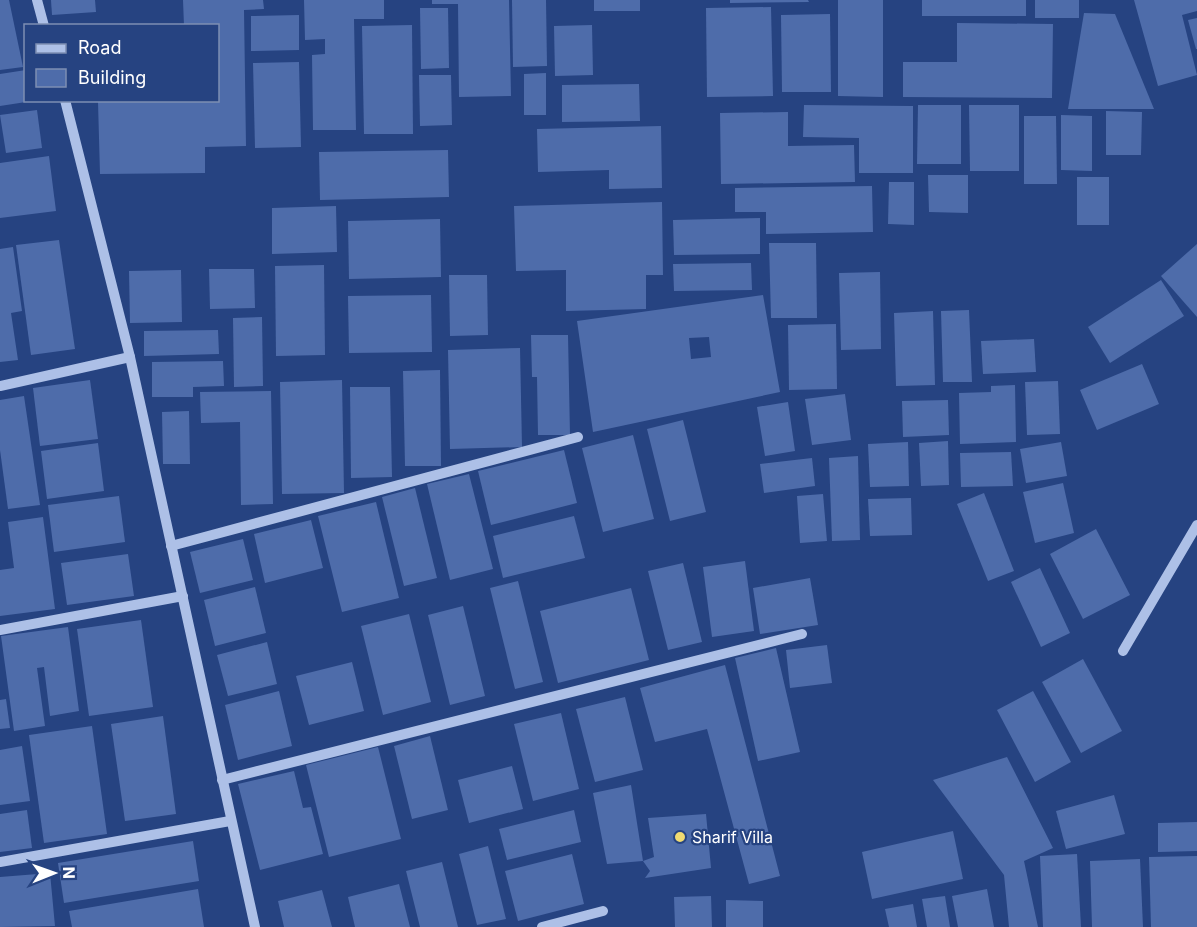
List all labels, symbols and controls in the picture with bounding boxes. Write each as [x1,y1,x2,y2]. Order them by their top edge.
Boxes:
legend [24,24,219,102]
text: Road [78,37,121,58]
text: Building [78,67,146,88]
place label: Sharif Villa [692,827,773,847]
marker: Sharif Villa [673,830,687,844]
north arrow [24,843,84,903]
text: N [59,866,79,879]

